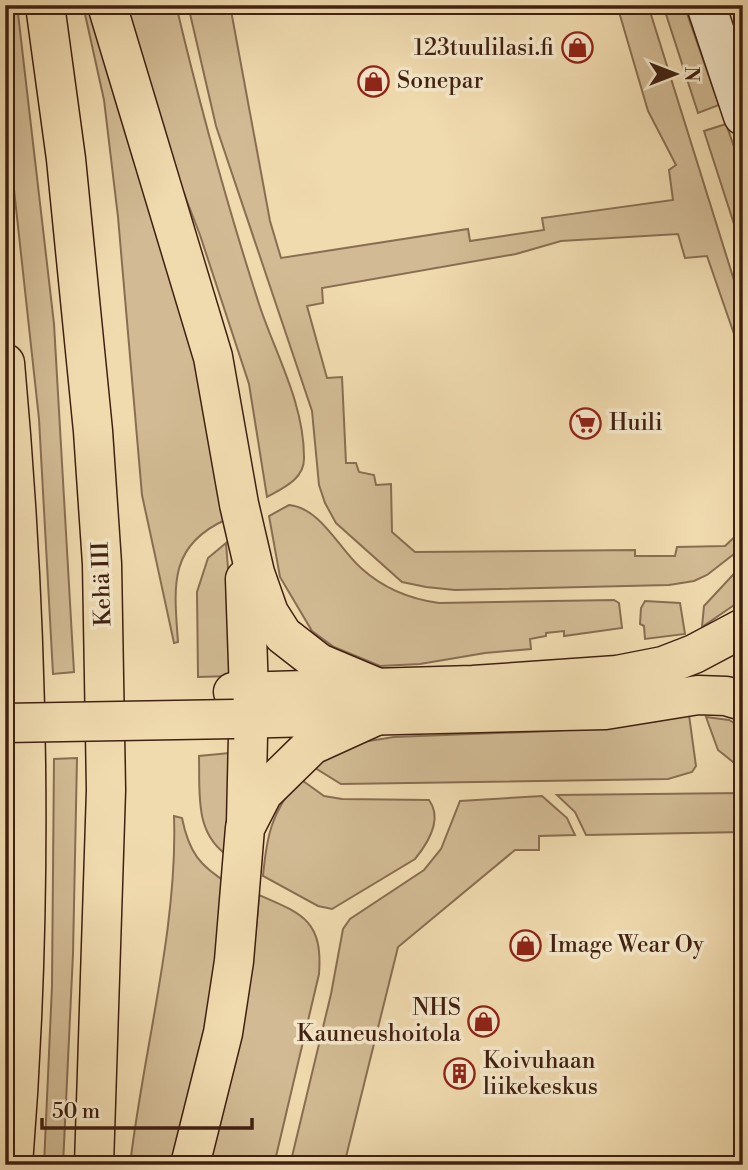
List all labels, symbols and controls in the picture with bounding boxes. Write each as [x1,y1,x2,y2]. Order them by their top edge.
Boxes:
shop icon: 123tuulilasi.fi [560,31,594,65]
place label: 123tuulilasi.fi [414,34,554,62]
north arrow [640,38,710,108]
shop icon: Sonepar [357,64,391,98]
text: N [679,66,703,82]
place label: Sonepar [397,67,483,95]
supermarket icon: Huili [569,406,603,440]
place label: Huili [609,409,663,437]
street label: Kehä III [87,541,117,627]
shop icon: Image Wear Oy [509,928,543,962]
place label: Image Wear Oy [549,931,705,959]
place label: NHS Kauneushoitola [297,994,461,1048]
shop icon: NHS Kauneushoitola [467,1004,501,1038]
place label: Koivuhaan liikekeskus [483,1047,598,1101]
building icon: Koivuhaan liikekeskus [443,1057,477,1091]
scale bar [42,1086,252,1130]
text: 50 m [52,1099,100,1125]

